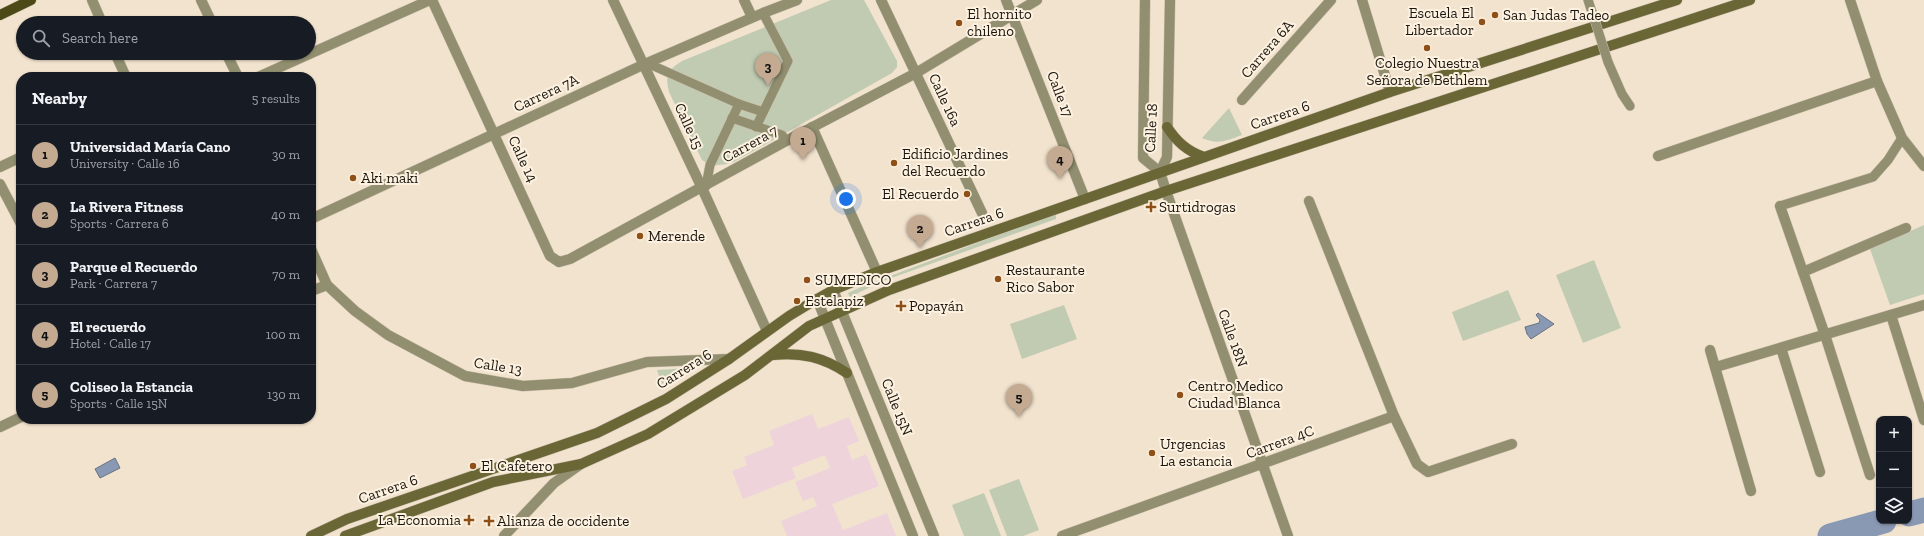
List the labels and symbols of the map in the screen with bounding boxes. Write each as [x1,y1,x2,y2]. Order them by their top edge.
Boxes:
place label: Escuela El Libertador [1405,4,1474,39]
place label: El hornito chileno [967,5,1032,40]
place label: San Judas Tadeo [1503,6,1609,24]
marker: San Judas Tadeo [1490,10,1500,20]
street label: Carrera 6A [1237,16,1297,82]
marker: Escuela El Libertador [1477,17,1487,27]
marker: El hornito chileno [954,18,964,28]
marker: Colegio Nuestra Señora de Bethlem [1422,43,1432,53]
pin: 3 [755,53,781,86]
place label: Colegio Nuestra Señora de Bethlem [1366,54,1488,89]
street label: Calle 17 [1043,68,1077,120]
street label: Carrera 7A [511,70,582,116]
street label: Calle 16a [925,71,965,129]
street label: Carrera 6 [1248,96,1312,134]
street label: Calle 15 [671,100,708,152]
street label: Calle 18 [1141,103,1161,153]
street label: Carrera 7 [719,121,781,167]
pin: 1 [790,127,816,160]
street label: Calle 14 [504,133,542,185]
place label: Edificio Jardines del Recuerdo [902,145,1008,180]
pin: 4 [1047,146,1073,179]
marker: Edificio Jardines del Recuerdo [889,158,899,168]
place label: Aki maki [361,169,418,187]
marker: Aki maki [348,173,358,183]
place label: El Recuerdo [882,185,959,203]
your location [836,189,856,209]
marker: El Recuerdo [962,189,972,199]
place label: Surtidrogas [1159,198,1236,216]
marker: Surtidrogas [1146,202,1156,212]
street label: Carrera 6 [942,203,1006,241]
pin: 2 [907,215,933,248]
place label: Merende [648,227,705,245]
marker: Merende [635,231,645,241]
place label: Restaurante Rico Sabor [1006,261,1085,296]
place label: SUMEDICO [815,271,892,289]
marker: Restaurante Rico Sabor [993,274,1003,284]
marker: SUMEDICO [802,275,812,285]
place label: Estelapiz [805,292,864,310]
marker: Estelapiz [792,296,802,306]
place label: Popayán [909,297,964,315]
marker: Popayán [896,301,906,311]
street label: Calle 18N [1214,307,1252,369]
street label: Carrera 6 [653,345,715,393]
street label: Calle 13 [473,353,523,379]
street label: Calle 15N [877,376,917,438]
place label: Centro Medico Ciudad Blanca [1188,377,1284,412]
pin: 5 [1006,384,1032,417]
marker: Centro Medico Ciudad Blanca [1175,390,1185,400]
street label: Carrera 4C [1243,421,1317,463]
place label: Urgencias La estancia [1160,435,1232,470]
marker: Urgencias La estancia [1147,448,1157,458]
place label: El Cafetero [481,457,553,475]
marker: El Cafetero [468,461,478,471]
street label: Carrera 6 [356,470,420,508]
place label: La Economia [378,511,461,529]
place label: Alianza de occidente [497,512,629,530]
marker: La Economia [464,515,474,525]
marker: Alianza de occidente [484,516,494,526]

